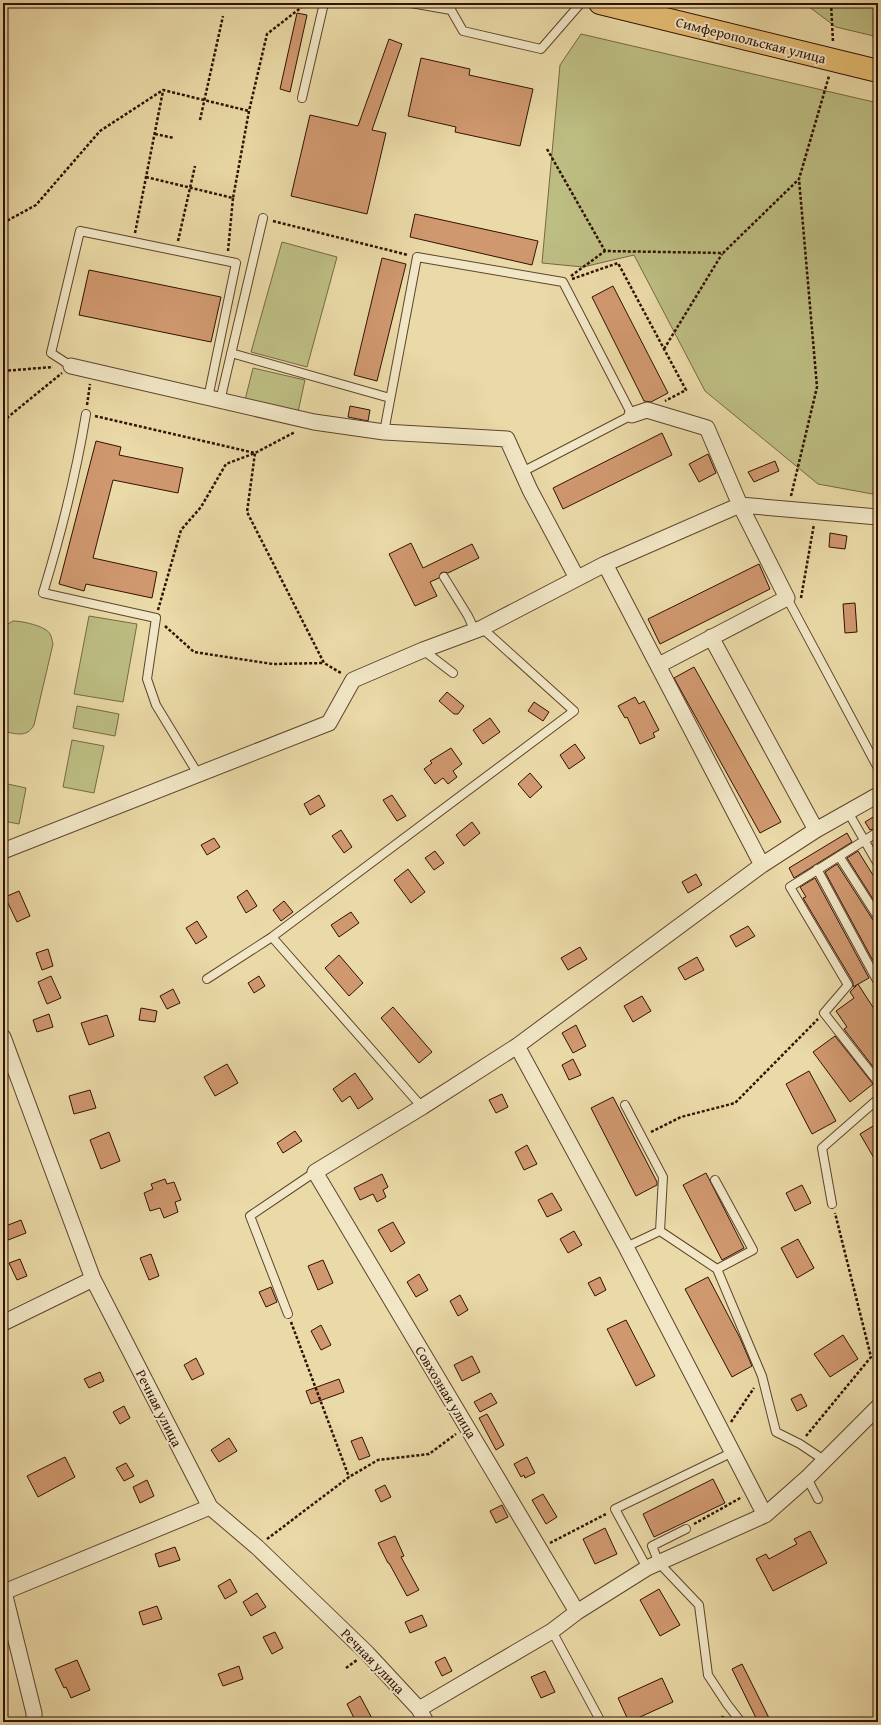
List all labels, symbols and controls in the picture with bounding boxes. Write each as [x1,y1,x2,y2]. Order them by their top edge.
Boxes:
street label: Симферопольская улица [674,12,829,68]
street label: Совхозная улица [410,1342,482,1442]
street label: Речная улица [131,1366,187,1450]
street label: Речная улица [337,1624,410,1699]

